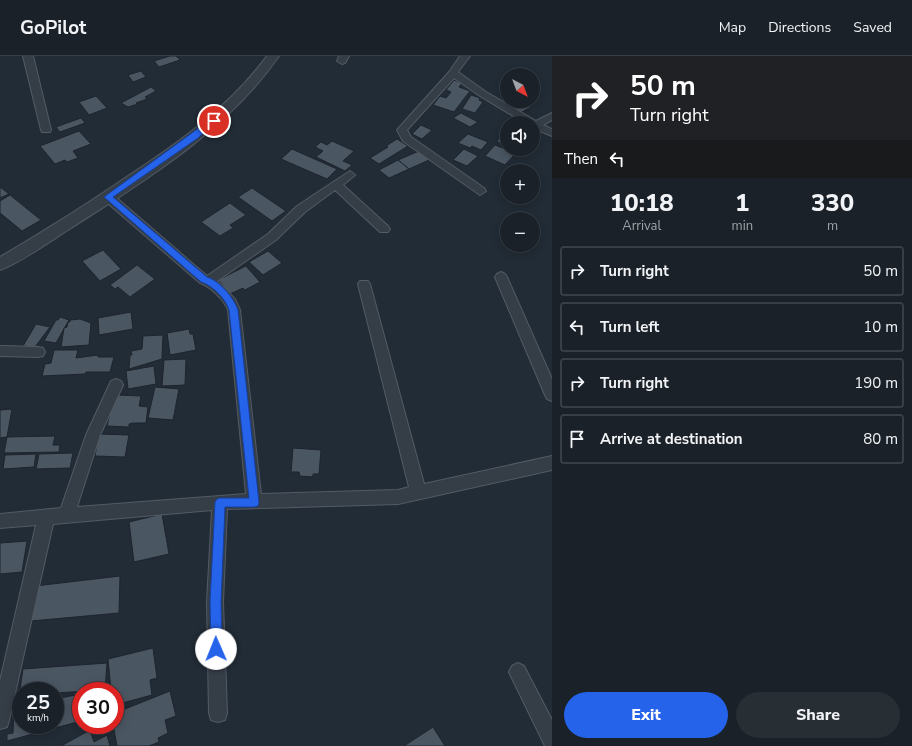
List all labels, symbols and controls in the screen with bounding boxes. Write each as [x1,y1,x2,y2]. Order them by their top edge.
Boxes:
text: GoPilot [20,15,86,41]
text: Map [719,18,746,37]
text: Directions [768,18,831,37]
text: Saved [853,18,892,37]
text: 50 m [630,67,696,105]
north arrow [500,68,540,108]
map controls [500,68,540,252]
icon: right [564,72,616,124]
text: Turn right [630,103,709,127]
pin [197,104,231,138]
icon: arrive [203,110,225,132]
button: sound [500,116,540,156]
icon: left [606,148,628,170]
text: Then [564,149,598,169]
button: + [500,164,540,204]
text: 10:18 [610,187,674,219]
text: 1 [735,187,750,219]
text: 330 [811,187,854,219]
button: − [500,212,540,252]
text: Arrival [622,217,661,235]
text: min [732,217,753,235]
text: m [827,217,838,235]
icon: right [566,260,588,282]
text: Turn right [600,261,669,281]
text: 50 m [863,261,898,281]
icon: left [566,316,588,338]
text: Turn left [600,317,659,337]
text: 10 m [863,317,898,337]
icon: right [566,372,588,394]
text: Turn right [600,373,669,393]
text: 190 m [854,373,898,393]
icon: arrive [566,428,588,450]
text: Arrive at destination [600,429,743,449]
text: 80 m [863,429,898,449]
position arrow [195,628,237,670]
speed limit sign: 30 [72,682,124,734]
text: 25 [26,689,50,716]
button: Exit [564,692,728,738]
button: Share [736,692,900,738]
text: km/h [27,711,49,725]

